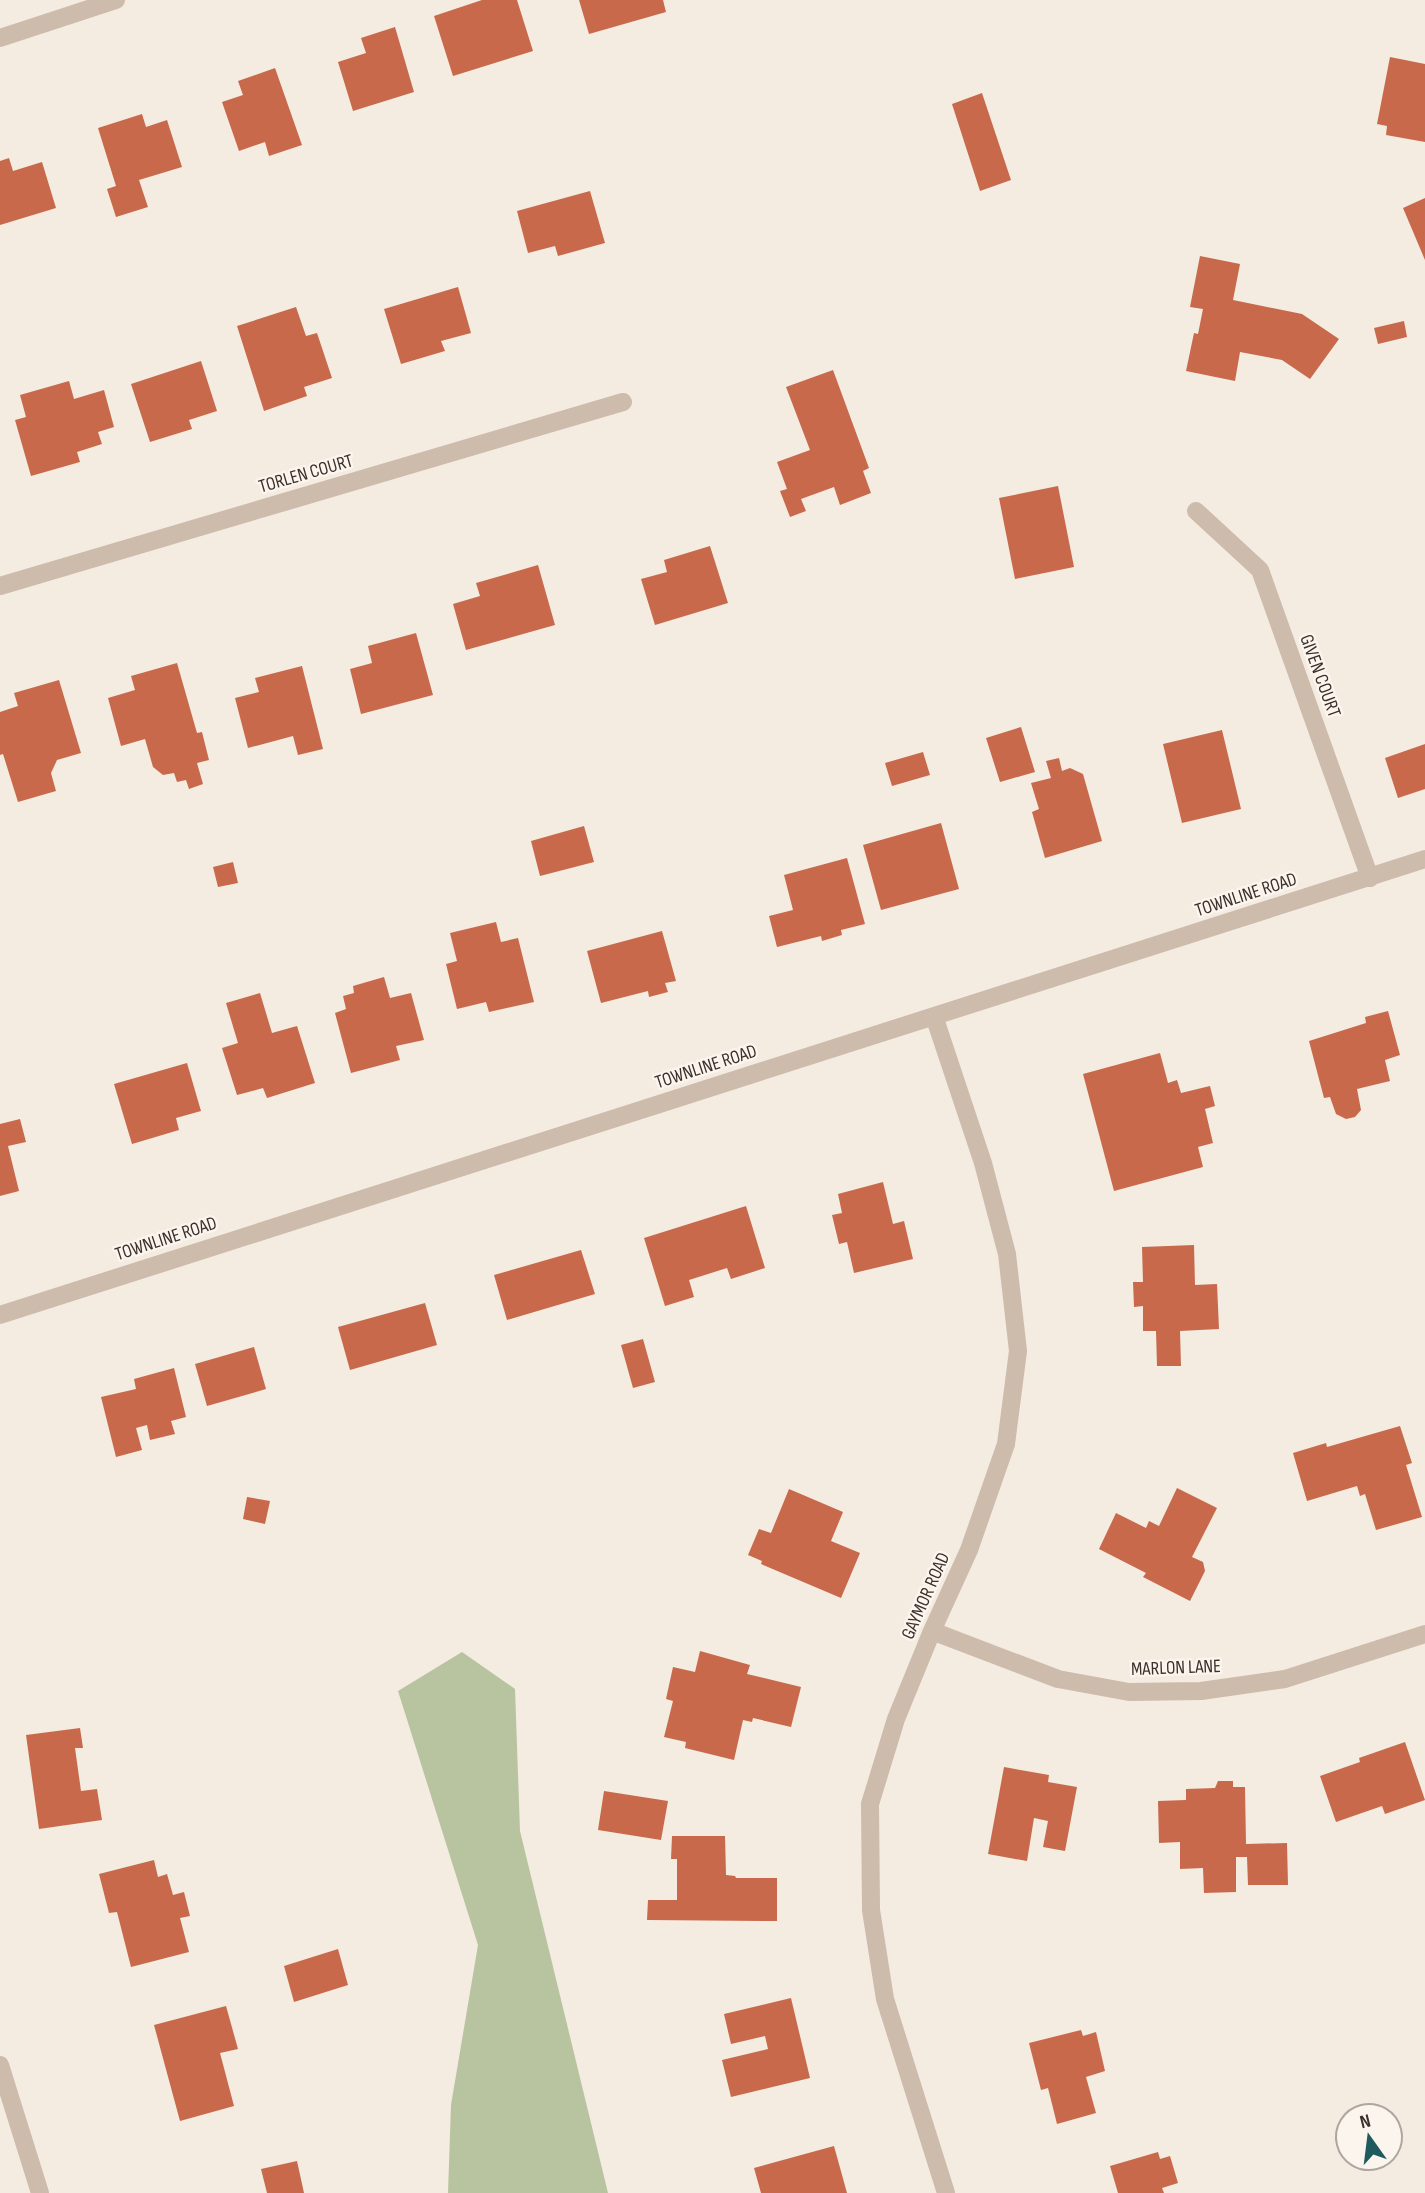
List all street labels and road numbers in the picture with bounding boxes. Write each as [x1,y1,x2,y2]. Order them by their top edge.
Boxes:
street label: TORLEN COURT [256,449,356,498]
street label: GIVEN COURT [1294,631,1346,721]
street label: TOWNLINE ROAD [1192,868,1300,922]
street label: TOWNLINE ROAD [652,1040,760,1094]
street label: TOWNLINE ROAD [112,1212,220,1266]
street label: GAYMOR ROAD [897,1549,955,1643]
street label: MARLON LANE [1131,1655,1221,1681]

